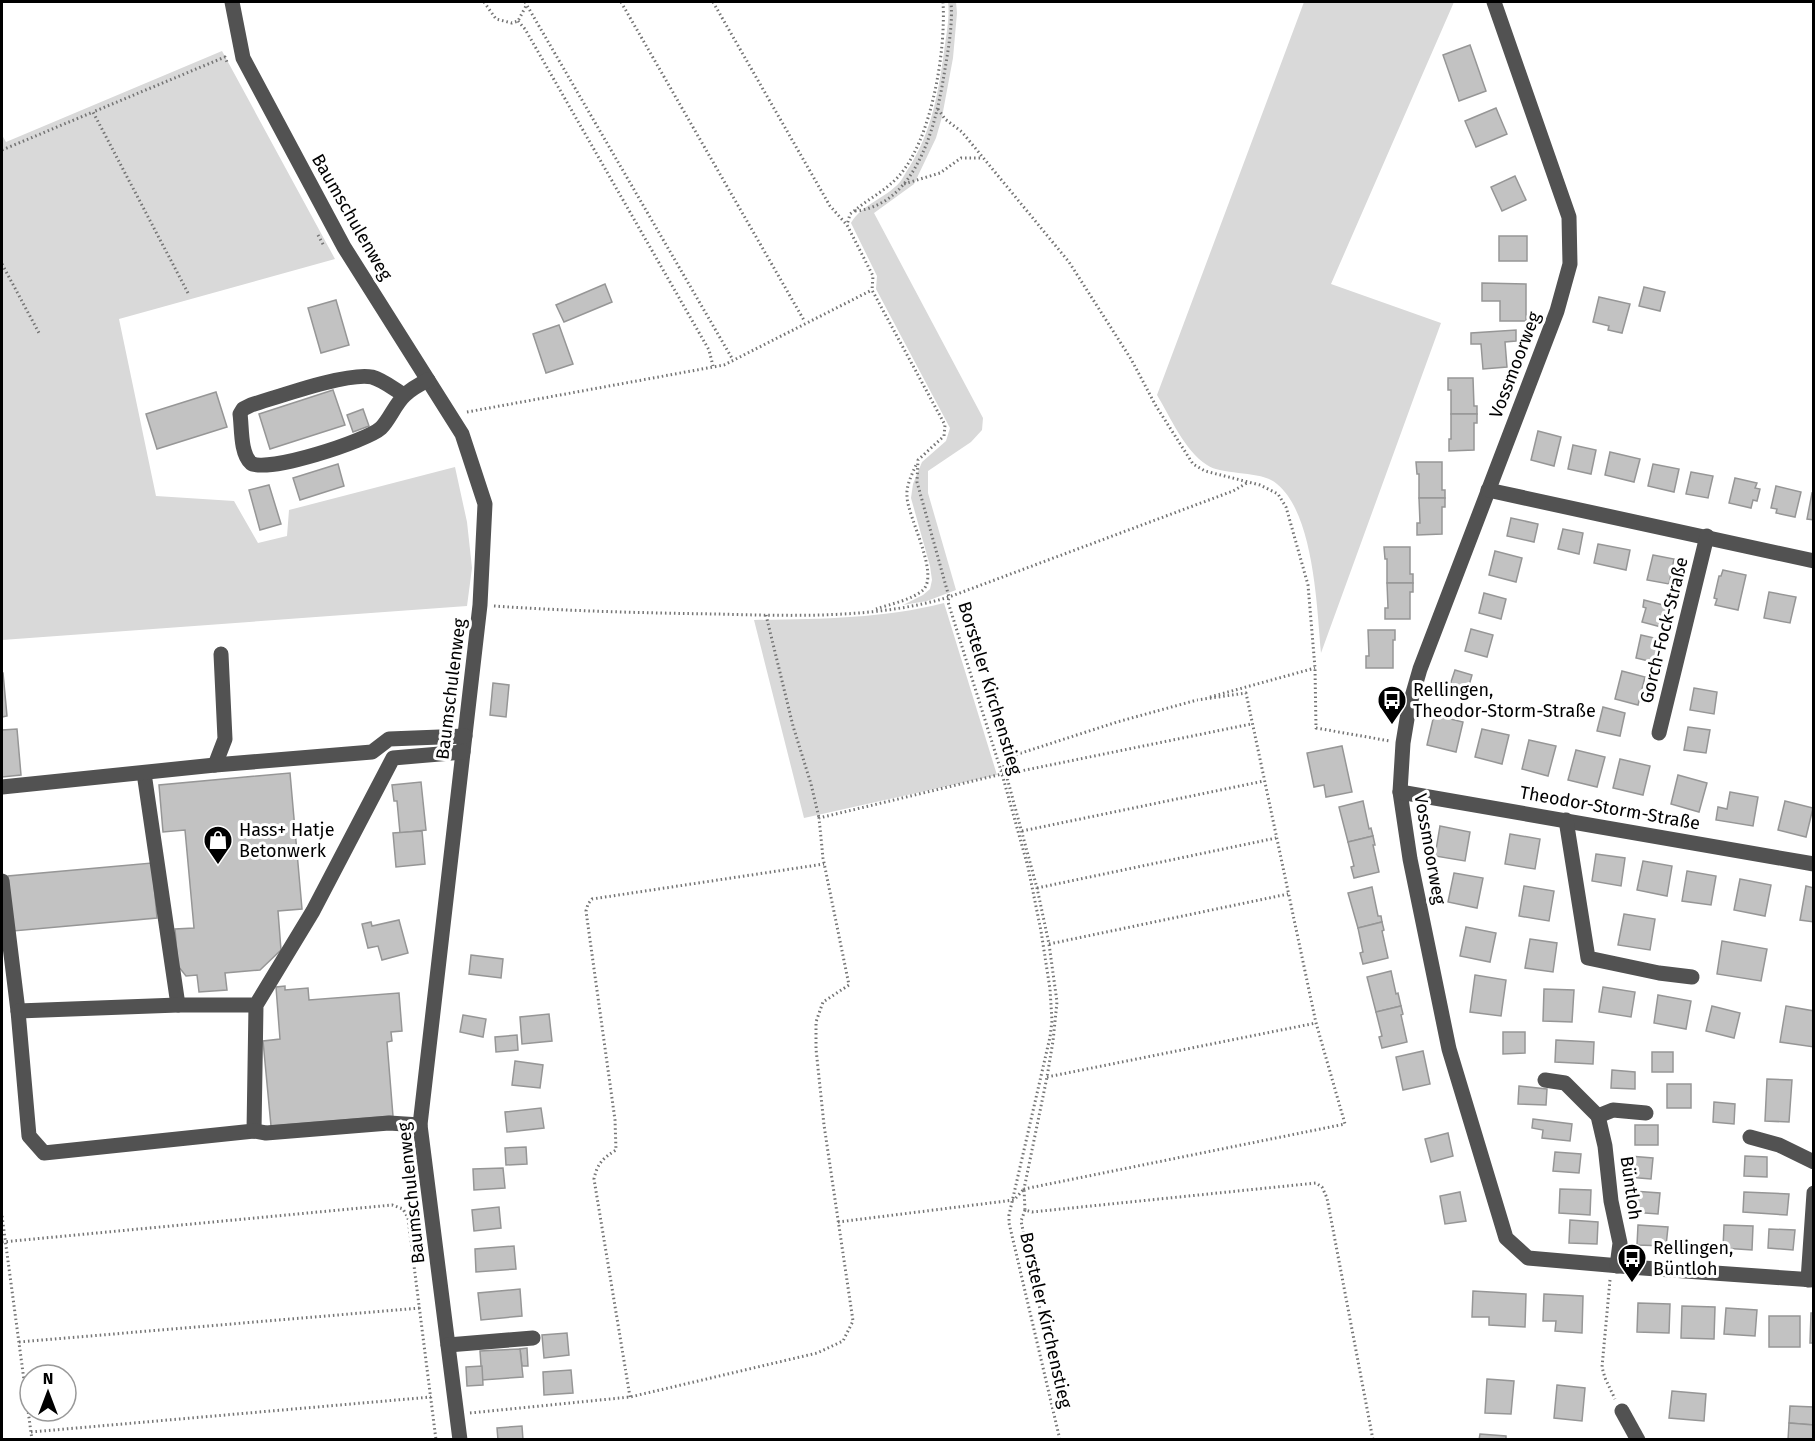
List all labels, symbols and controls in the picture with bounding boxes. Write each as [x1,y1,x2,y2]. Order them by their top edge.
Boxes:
street label: Baumschulenweg [307,150,397,285]
street label: Vossmoorweg [1485,308,1546,421]
street label: Gorch-Fock-Straße [1635,555,1693,705]
street label: Borsteler Kirchenstieg [953,599,1027,778]
street label: Baumschulenweg [431,616,471,761]
place label: Rellingen, Theodor-Storm-Straße [1413,679,1596,722]
bus stop icon: Rellingen, Theodor-Storm-Straße [1376,684,1408,726]
street label: Theodor-Storm-Straße [1518,781,1702,835]
street label: Vossmoorweg [1409,792,1451,907]
place label: Hass+ Hatje Betonwerk [239,819,334,862]
shop icon: Hass+ Hatje Betonwerk [202,824,234,866]
street label: Baumschulenweg [393,1120,429,1265]
street label: Büntloh [1616,1155,1646,1221]
street label: Borsteler Kirchenstieg [1015,1230,1077,1411]
place label: Rellingen, Büntloh [1653,1237,1733,1280]
bus stop icon: Rellingen, Büntloh [1616,1242,1648,1284]
north arrow [18,1363,78,1423]
text: N [43,1369,53,1388]

